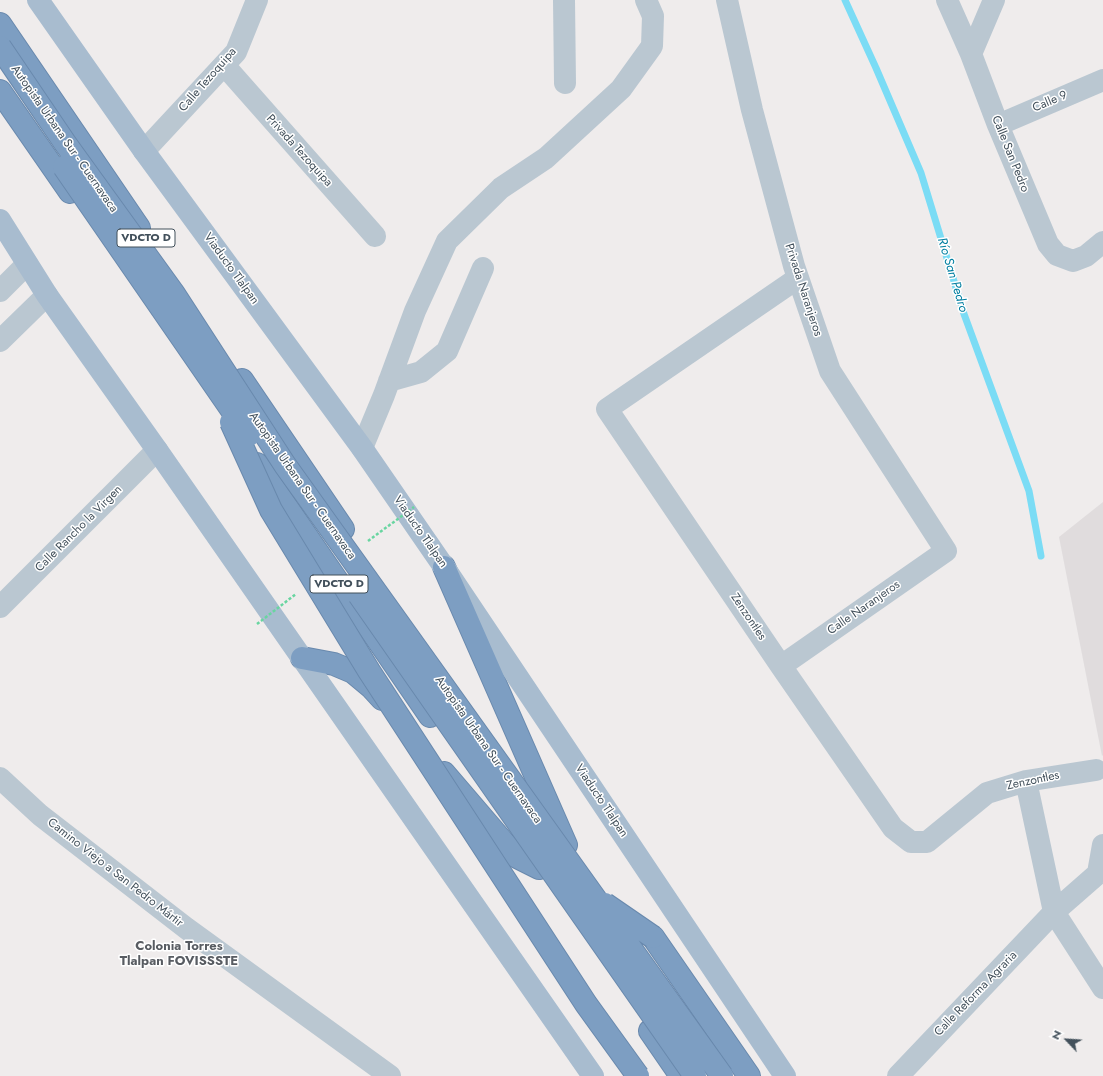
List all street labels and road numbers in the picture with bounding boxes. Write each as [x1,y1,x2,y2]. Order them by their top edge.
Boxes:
street label: Calle Tezoquipa [176,45,240,115]
street label: Autopista Urbana Sur - Cuernavaca [7,63,121,215]
street label: Calle 9 [1031,88,1069,116]
street label: Privada Tezoquipa [263,112,335,190]
street label: Calle San Pedro [988,114,1032,194]
road number: VDCTO D [117,229,175,247]
street label: Viaducto Tlalpan [200,231,262,307]
street label: Privada Naranjeros [781,242,825,338]
street label: Autopista Urbana Sur - Cuernavaca [245,410,359,562]
street label: Calle Rancho la Virgen [33,483,125,575]
street label: Viaducto Tlalpan [390,493,450,571]
road number: VDCTO D [310,575,368,593]
street label: Calle Naranjeros [825,578,903,638]
street label: Zenzontles [727,591,769,643]
street label: Autopista Urbana Sur - Cuernavaca [431,674,545,826]
street label: Viaducto Tlalpan [571,762,631,840]
street label: Zenzontles [1005,768,1061,794]
street label: Camino Viejo a San Pedro Mártir [44,816,186,930]
street label: Calle Reforma Agraria [932,948,1020,1040]

